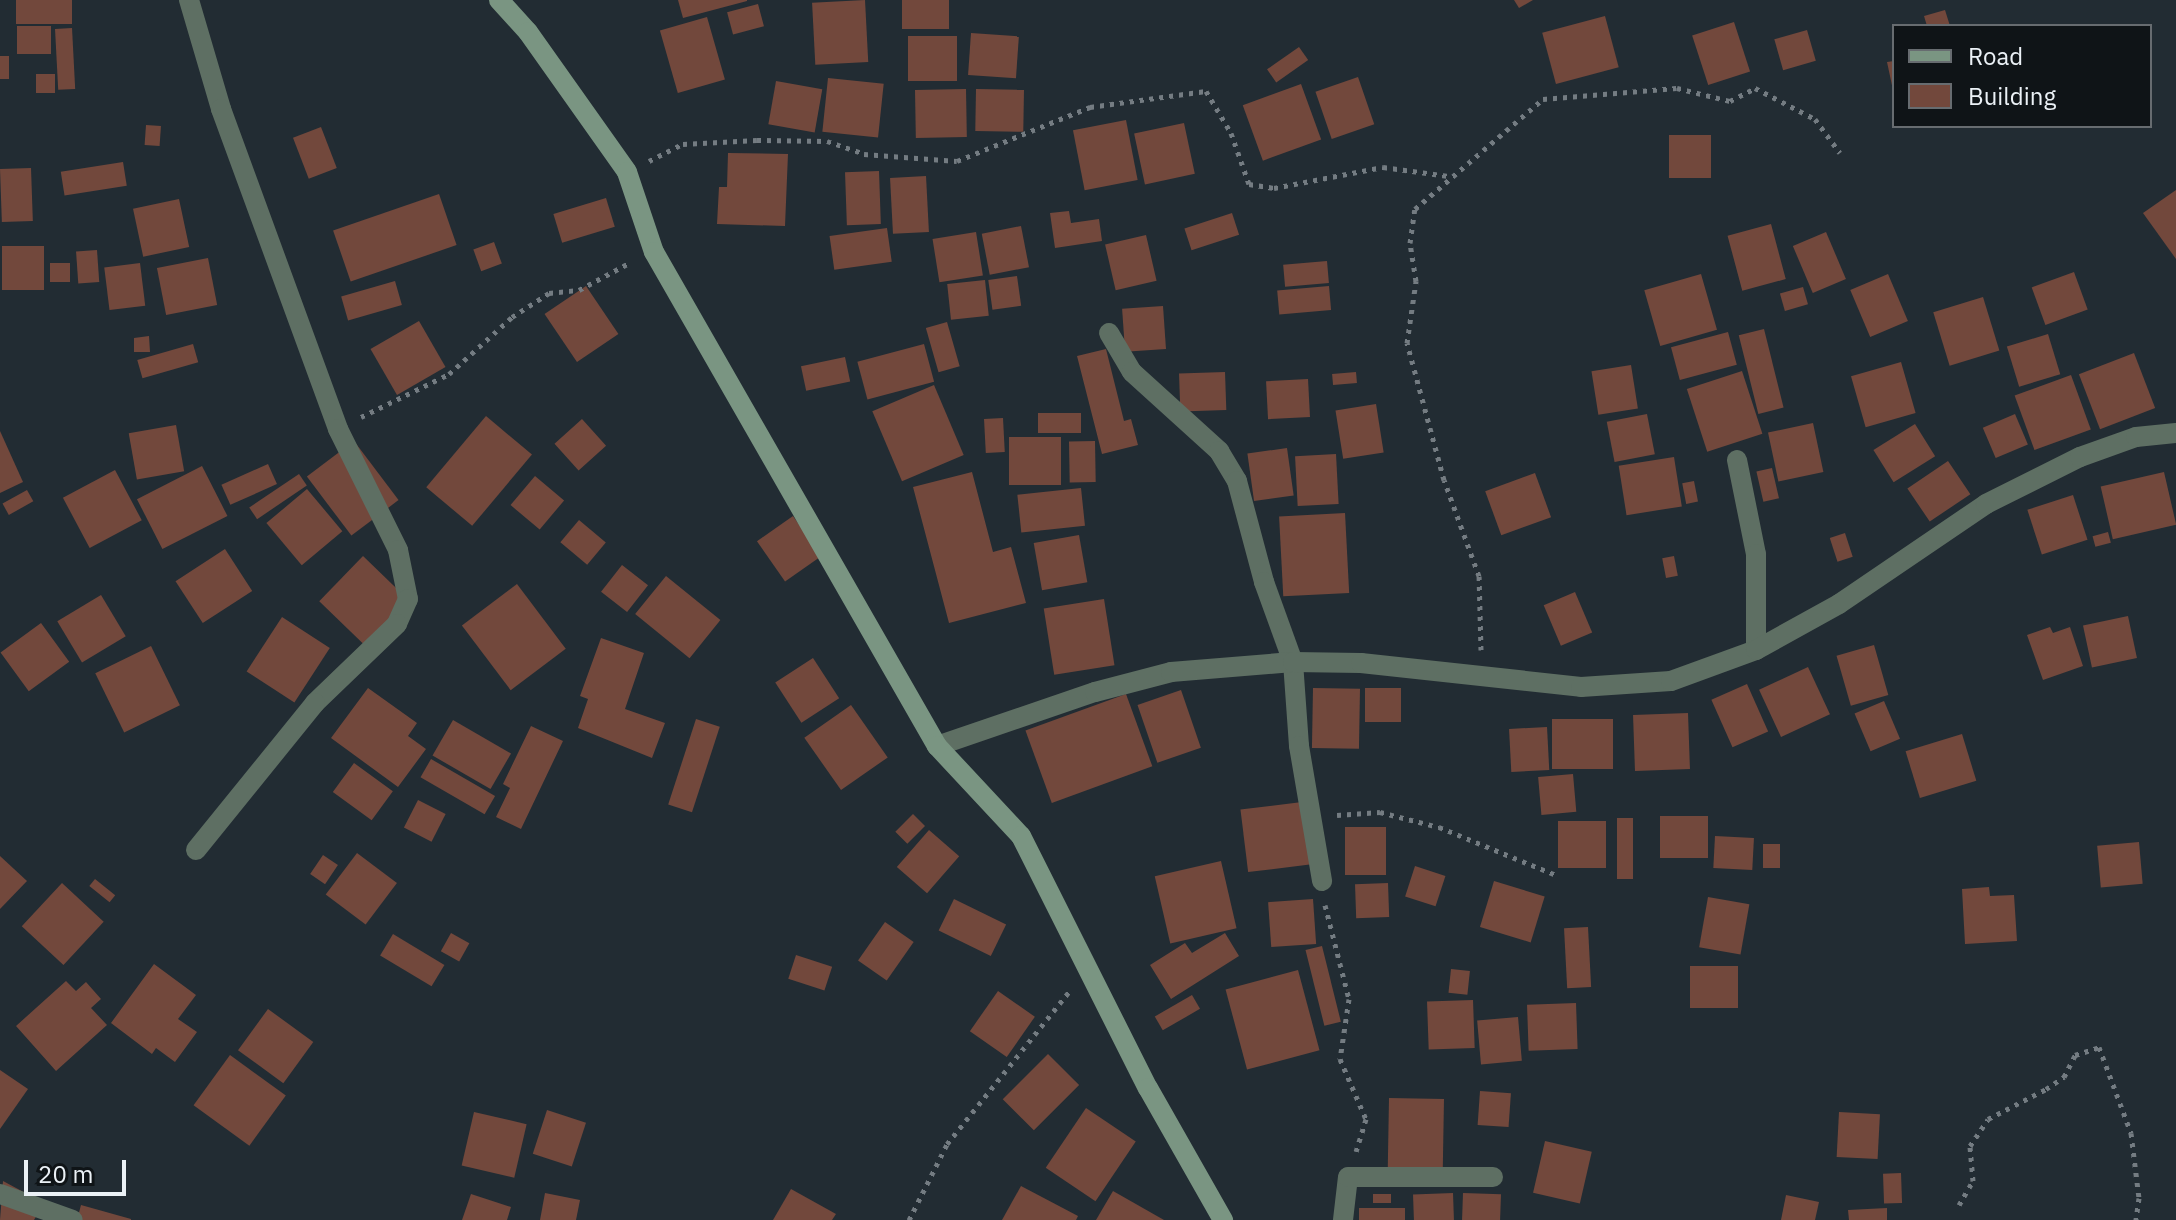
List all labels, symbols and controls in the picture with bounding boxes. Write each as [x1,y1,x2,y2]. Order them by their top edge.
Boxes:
legend [1892,24,2152,128]
text: Road [1968,40,2023,72]
text: Building [1968,80,2056,112]
scale bar [28,1144,130,1194]
text: 20 m [38,1158,93,1190]

